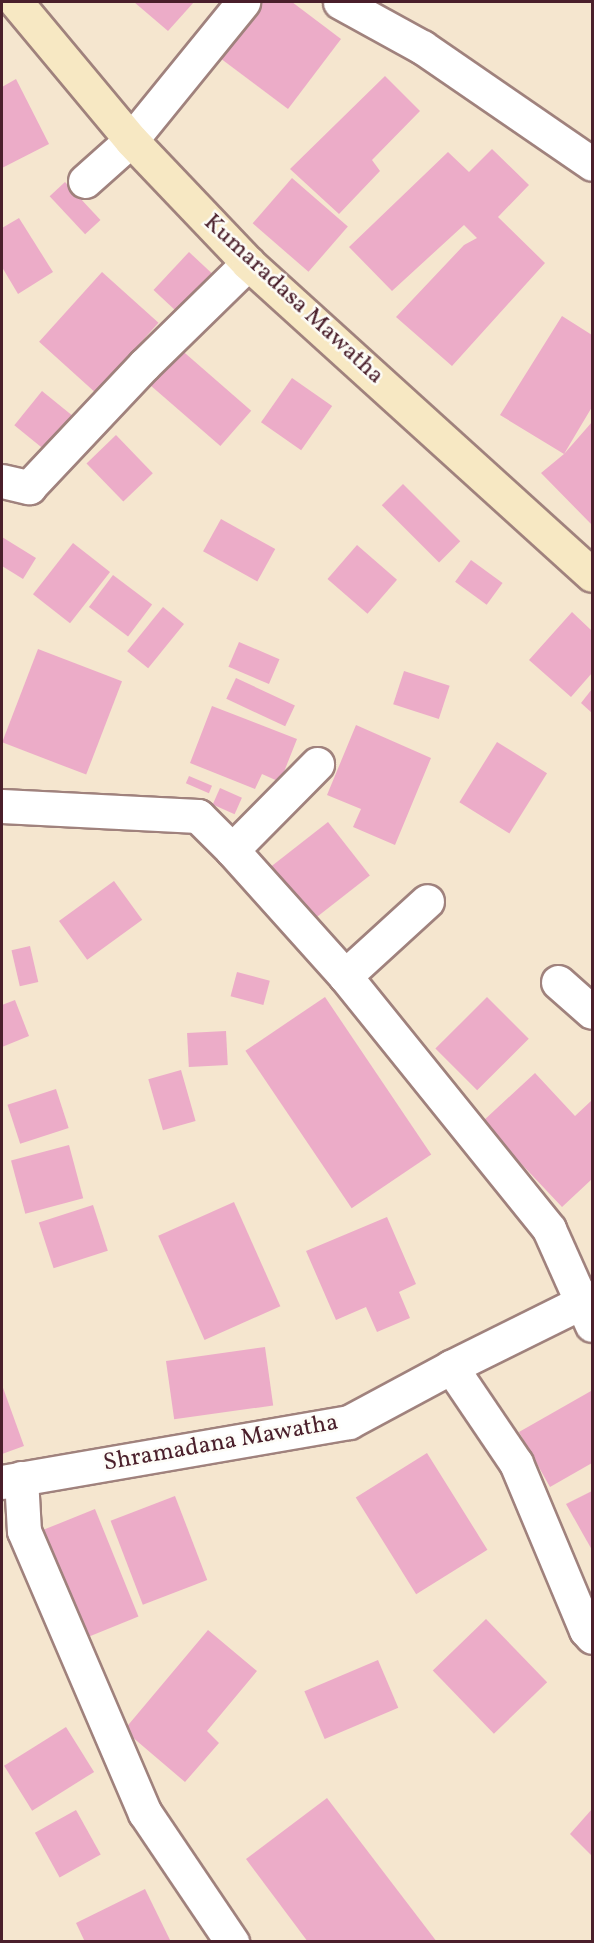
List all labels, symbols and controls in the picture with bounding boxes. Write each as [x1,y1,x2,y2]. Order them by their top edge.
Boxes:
street label: Kumaradasa Mawatha [197,209,389,391]
street label: Shramadana Mawatha [101,1409,341,1479]

